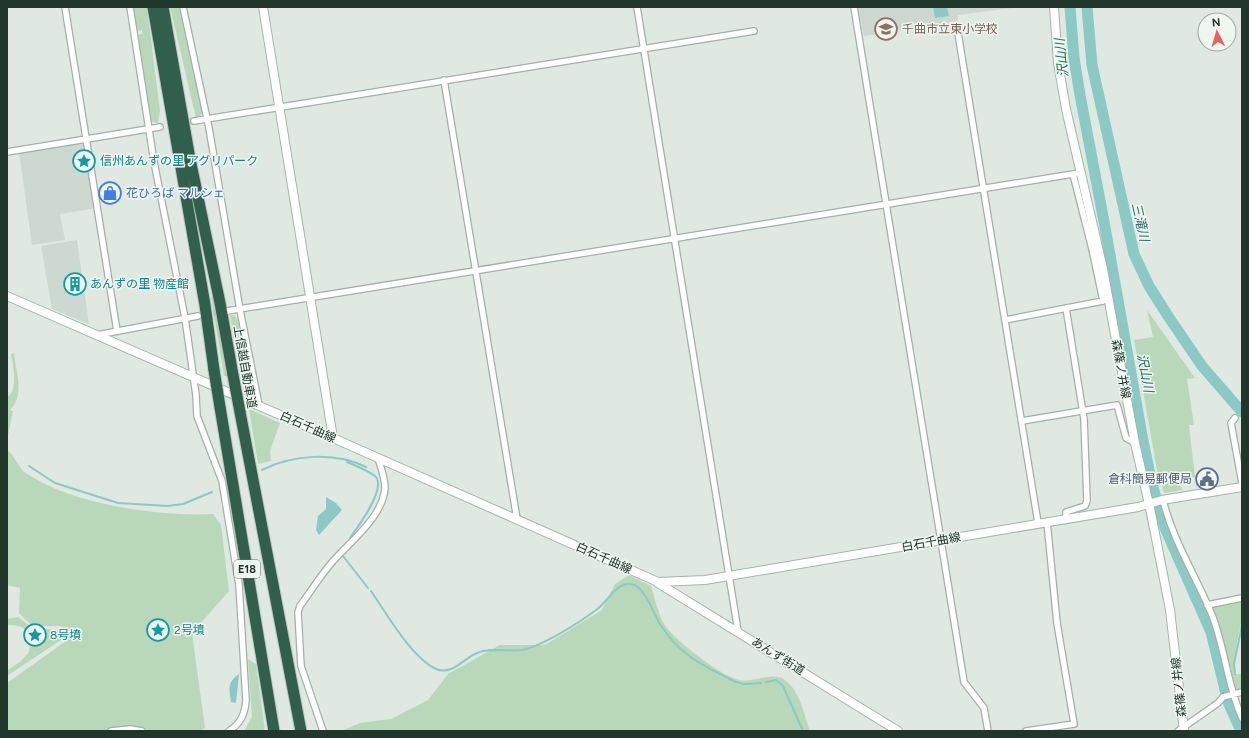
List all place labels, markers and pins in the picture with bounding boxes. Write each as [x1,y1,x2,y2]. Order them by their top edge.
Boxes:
school or university icon: 千曲市立東小学校 [873,16,899,42]
place label: 千曲市立東小学校 [902,22,998,36]
place icon: 信州あんずの里 アグリパーク [71,148,97,174]
place label: 信州あんずの里 アグリパーク [100,154,258,168]
shop icon: 花ひろば マルシェ [97,180,123,206]
place label: 花ひろば マルシェ [126,186,225,200]
building icon: あんずの里 物産館 [62,271,88,297]
place label: あんずの里 物産館 [90,277,189,291]
public building icon: 倉科簡易郵便局 [1194,466,1220,492]
place label: 倉科簡易郵便局 [1108,472,1192,486]
place icon: 2号墳 [145,617,171,643]
place icon: 8号墳 [22,622,48,648]
place label: 2号墳 [174,623,205,637]
place label: 8号墳 [50,628,81,642]

